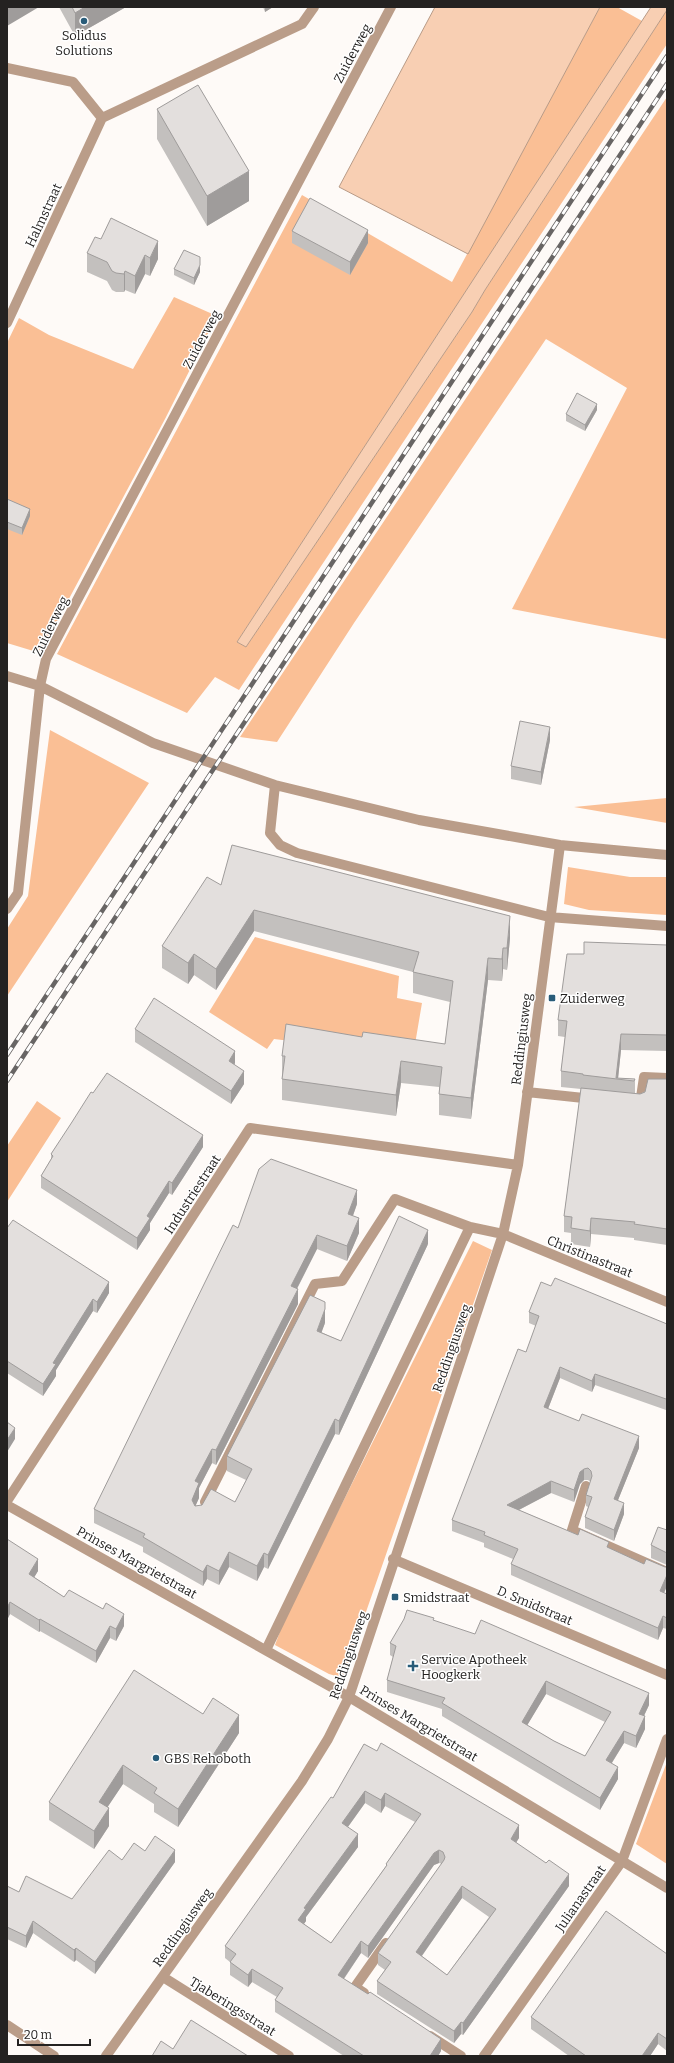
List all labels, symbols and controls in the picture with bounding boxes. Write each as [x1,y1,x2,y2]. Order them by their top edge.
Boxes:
marker: Solidus Solutions [79,16,89,26]
street label: Zuiderweg [331,21,374,85]
place label: Solidus Solutions [55,28,113,58]
street label: Halmstraat [22,181,65,249]
street label: Zuiderweg [180,307,223,371]
street label: Zuiderweg [29,594,71,659]
place label: Zuiderweg [560,991,625,1006]
street label: Reddingiusweg [508,992,535,1086]
marker: Zuiderweg [547,993,557,1003]
street label: Industriestraat [161,1152,224,1237]
street label: Christinastraat [545,1232,635,1281]
street label: Reddingiusweg [429,1302,474,1394]
street label: Prinses Margrietstraat [74,1523,200,1602]
street label: D. Smidstraat [495,1583,575,1628]
place label: Smidstraat [403,1590,470,1605]
marker: Smidstraat [390,1592,400,1602]
street label: Reddingiusweg [326,1609,371,1701]
place label: Service Apotheek Hoogkerk [421,1652,527,1682]
marker: Service Apotheek Hoogkerk [408,1661,418,1671]
street label: Prinses Margrietstraat [357,1682,481,1765]
place label: GBS Rehoboth [164,1751,251,1766]
marker: GBS Rehoboth [151,1753,161,1763]
street label: Julianastraat [552,1862,609,1935]
street label: Reddingiusweg [150,1885,215,1969]
street label: Tjaberingsstraat [187,1974,279,2039]
scale bar [18,2021,90,2047]
text: 20 m [24,2028,53,2042]

